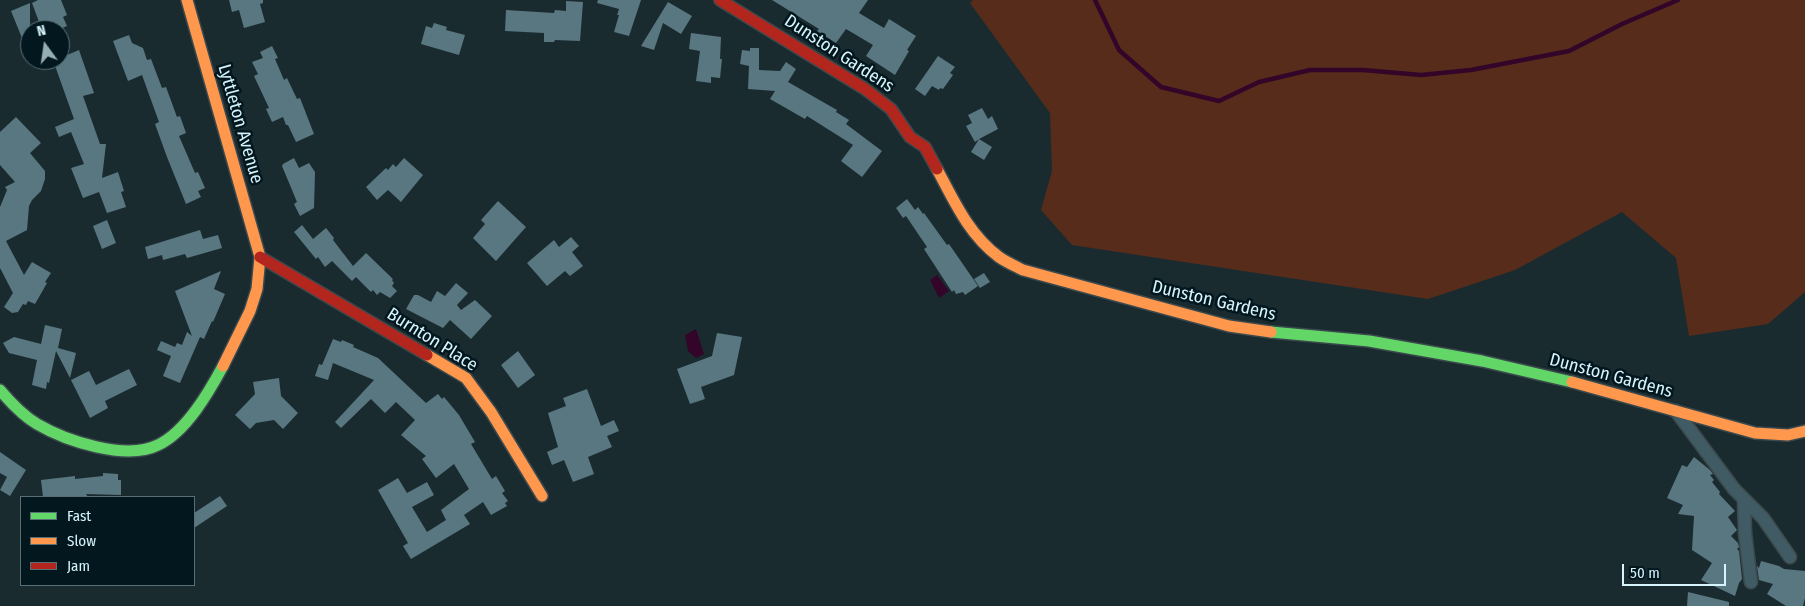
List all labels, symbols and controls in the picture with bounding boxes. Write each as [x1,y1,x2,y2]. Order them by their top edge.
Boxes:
street label: Dunston Gardens [780,11,898,97]
north arrow [20,20,70,70]
text: N [35,22,48,40]
street label: Lyttleton Avenue [213,62,267,186]
street label: Dunston Gardens [1150,276,1278,326]
street label: Burnton Place [383,304,481,376]
street label: Dunston Gardens [1547,349,1675,403]
legend [20,496,195,586]
text: Fast [67,507,91,525]
text: Slow [67,532,96,550]
scale bar [1625,554,1729,586]
text: Jam [67,557,90,575]
text: 50 m [1630,564,1660,582]

